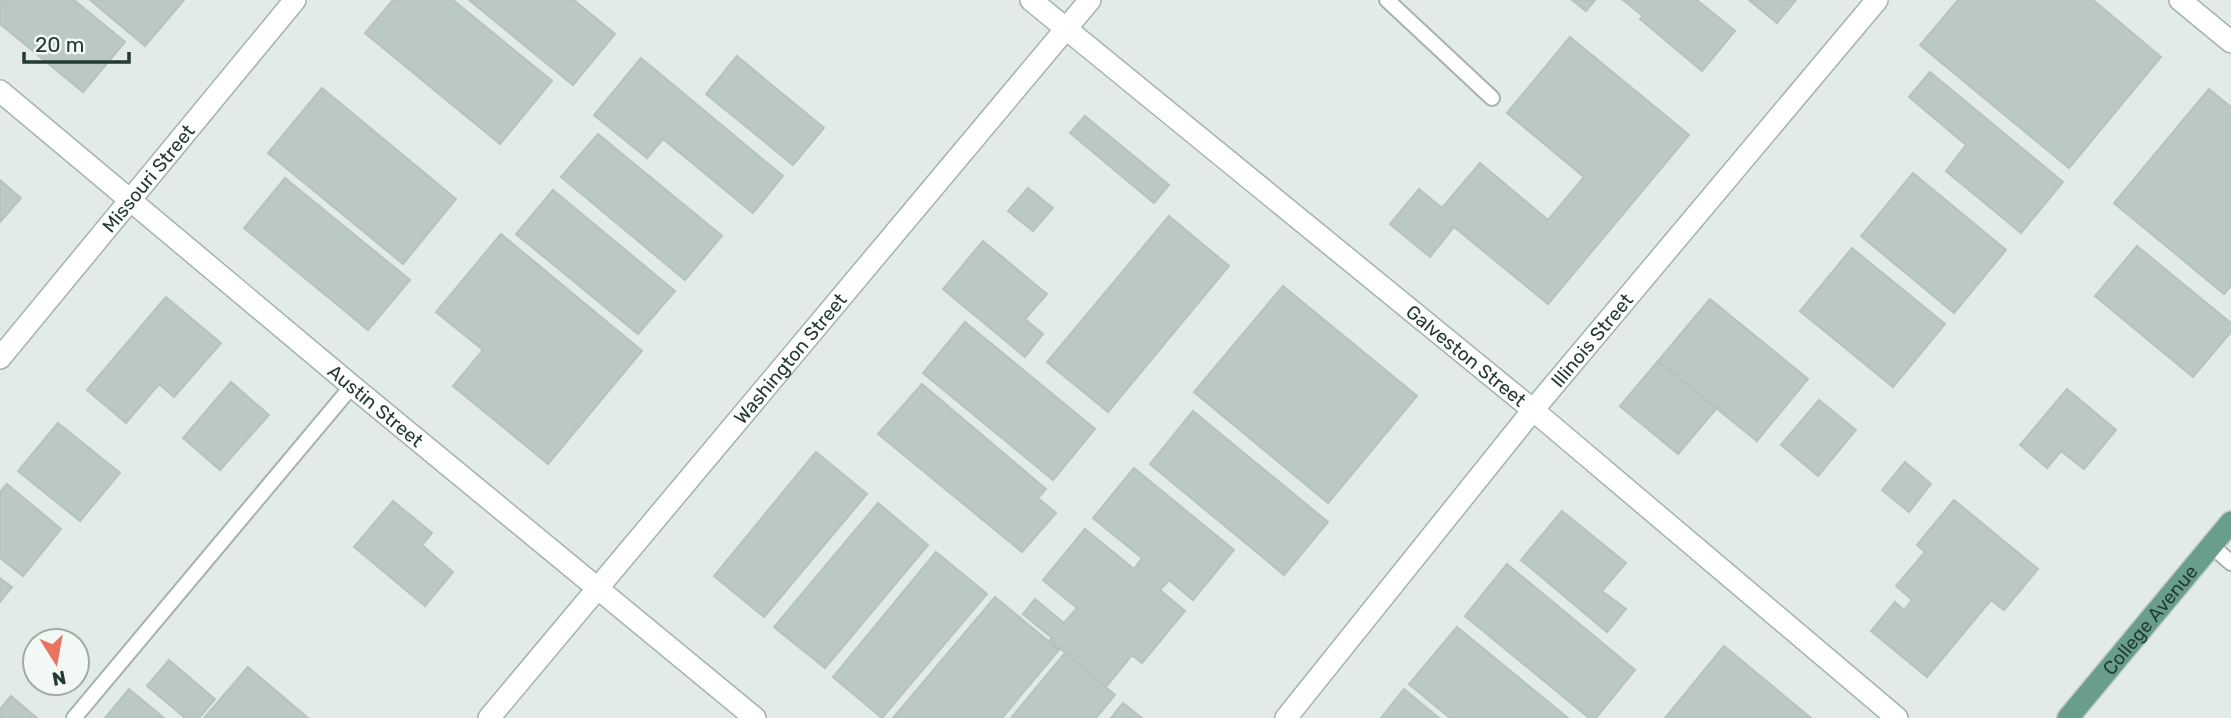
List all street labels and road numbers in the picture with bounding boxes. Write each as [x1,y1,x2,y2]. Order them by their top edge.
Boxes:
street label: Missouri Street [97,119,200,237]
street label: Washington Street [729,288,852,428]
street label: Illinois Street [1546,288,1638,392]
street label: Galveston Street [1402,300,1531,412]
street label: Austin Street [323,359,429,452]
street label: College Avenue [2097,560,2202,679]

